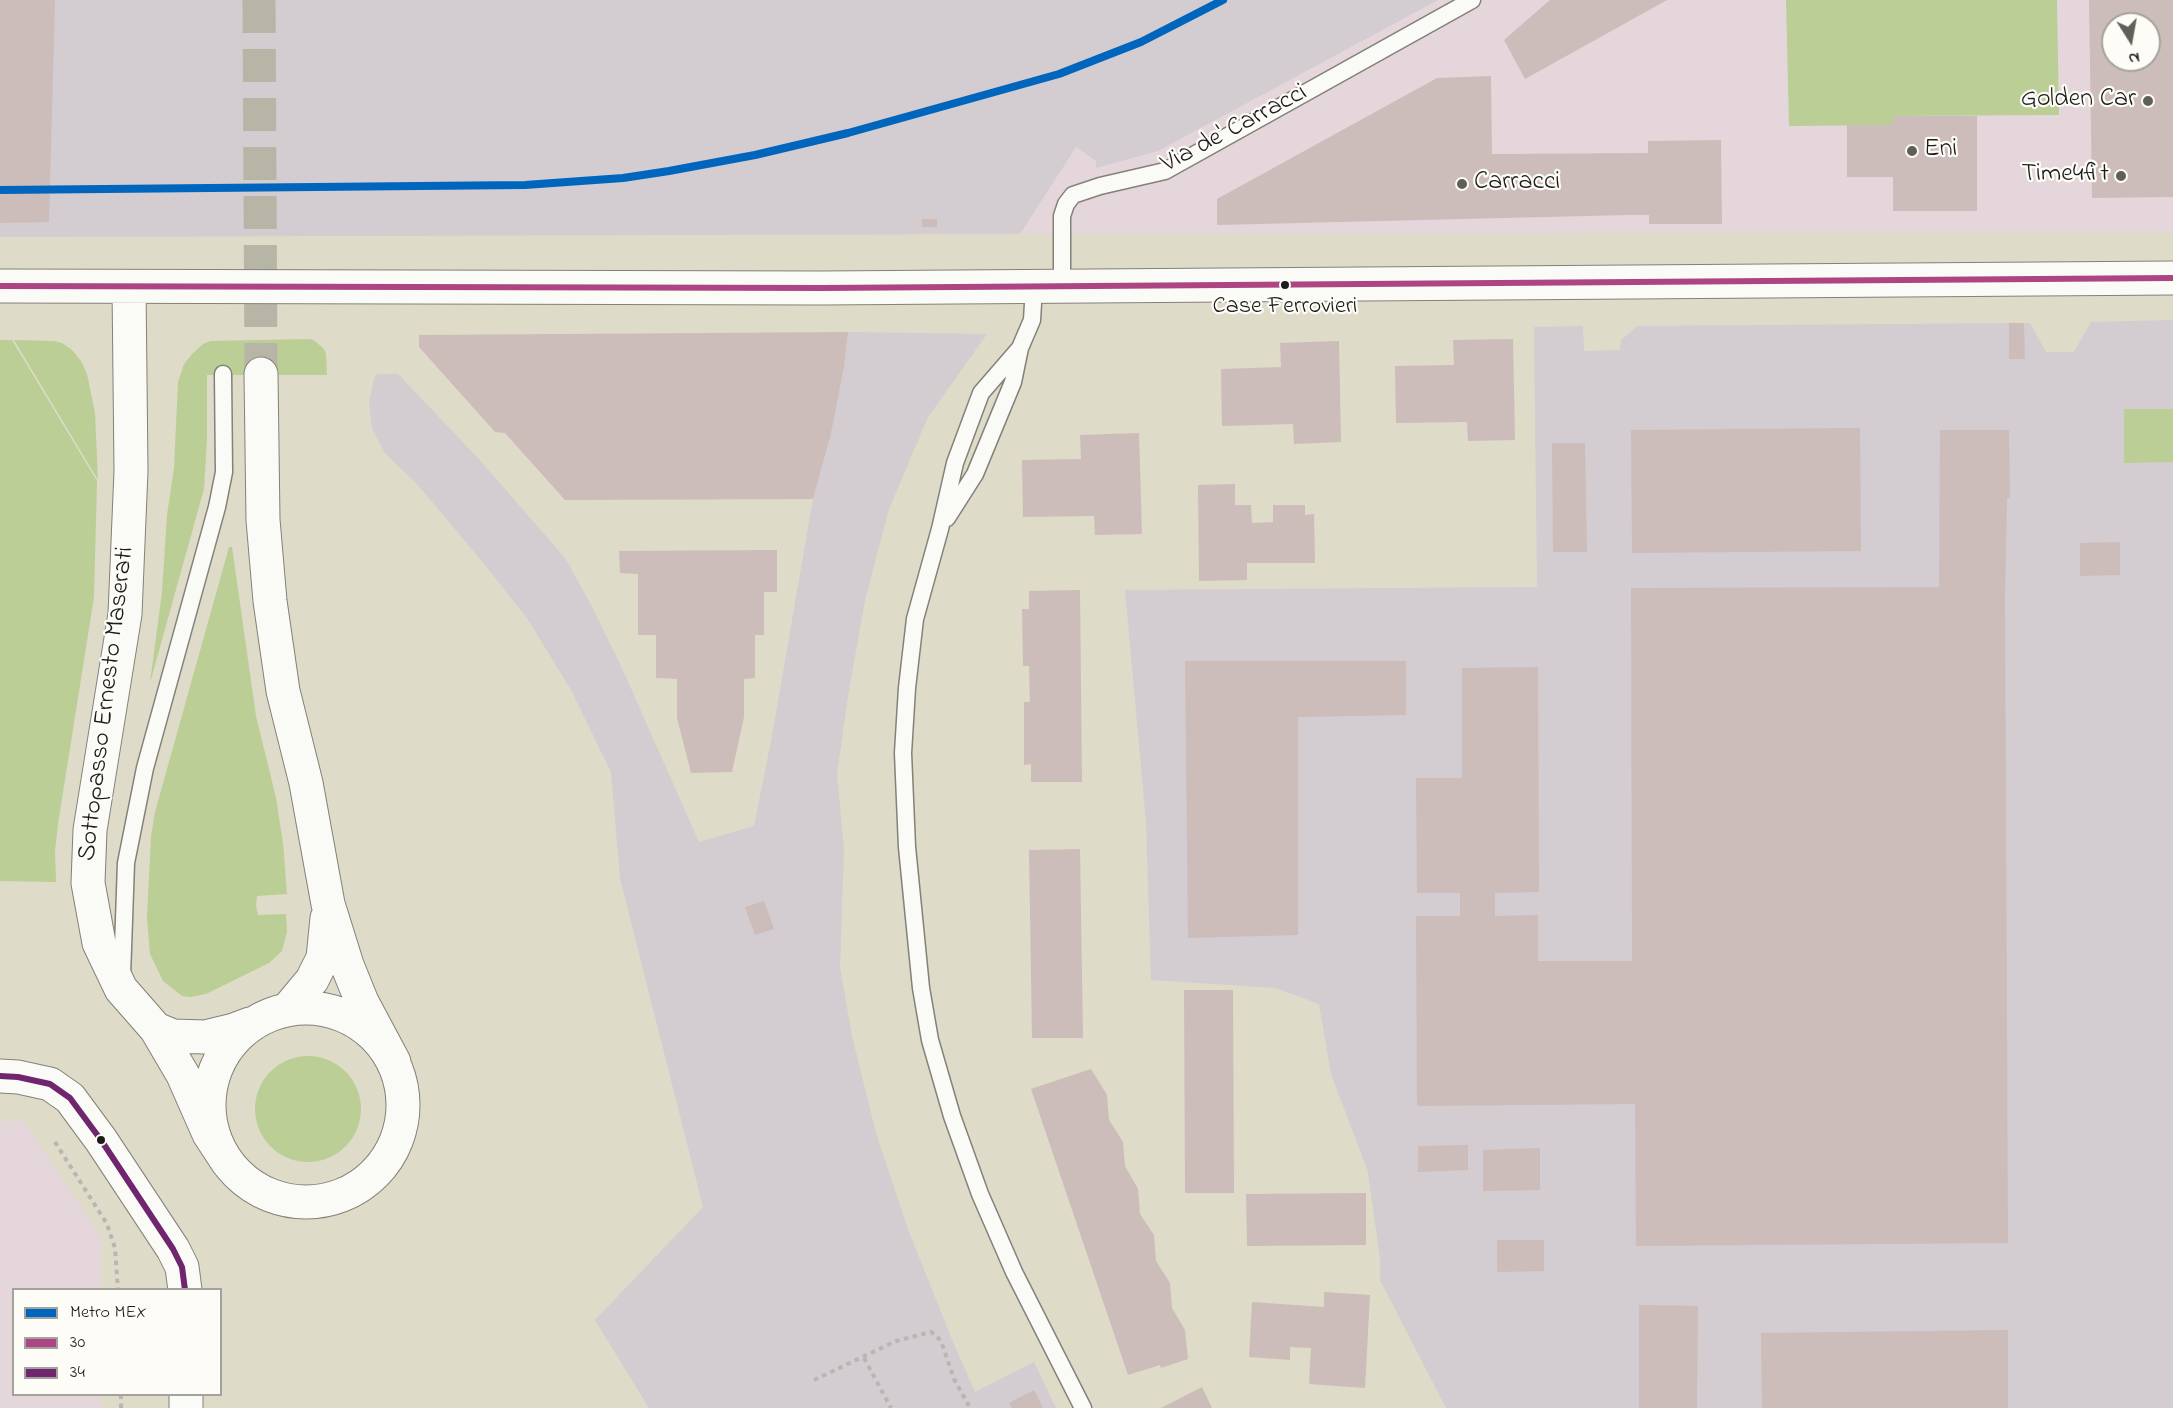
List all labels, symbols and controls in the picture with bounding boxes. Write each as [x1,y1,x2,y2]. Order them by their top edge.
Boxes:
north arrow [2101,12,2161,72]
text: N [2126,45,2142,71]
street label: Via de' Carracci [1157,79,1313,181]
place label: Golden Car [2021,85,2136,117]
marker: Golden Car [2141,94,2155,108]
place label: Eni [1924,135,1957,167]
marker: Eni [1905,144,1919,158]
place label: Time4fit [2021,160,2109,192]
place label: Carracci [1474,168,1560,200]
marker: Time4fit [2114,169,2128,183]
marker: Carracci [1455,177,1469,191]
marker: Case Ferrovieri [1279,279,1291,291]
place label: Case Ferrovieri [1213,294,1357,322]
street label: Sottopasso Ernesto Maserati [73,545,143,863]
unlabelled marker [95,1134,107,1146]
legend [12,1288,222,1396]
text: Metro MEX [70,1300,147,1326]
text: 30 [70,1330,85,1356]
text: 34 [70,1360,85,1386]

